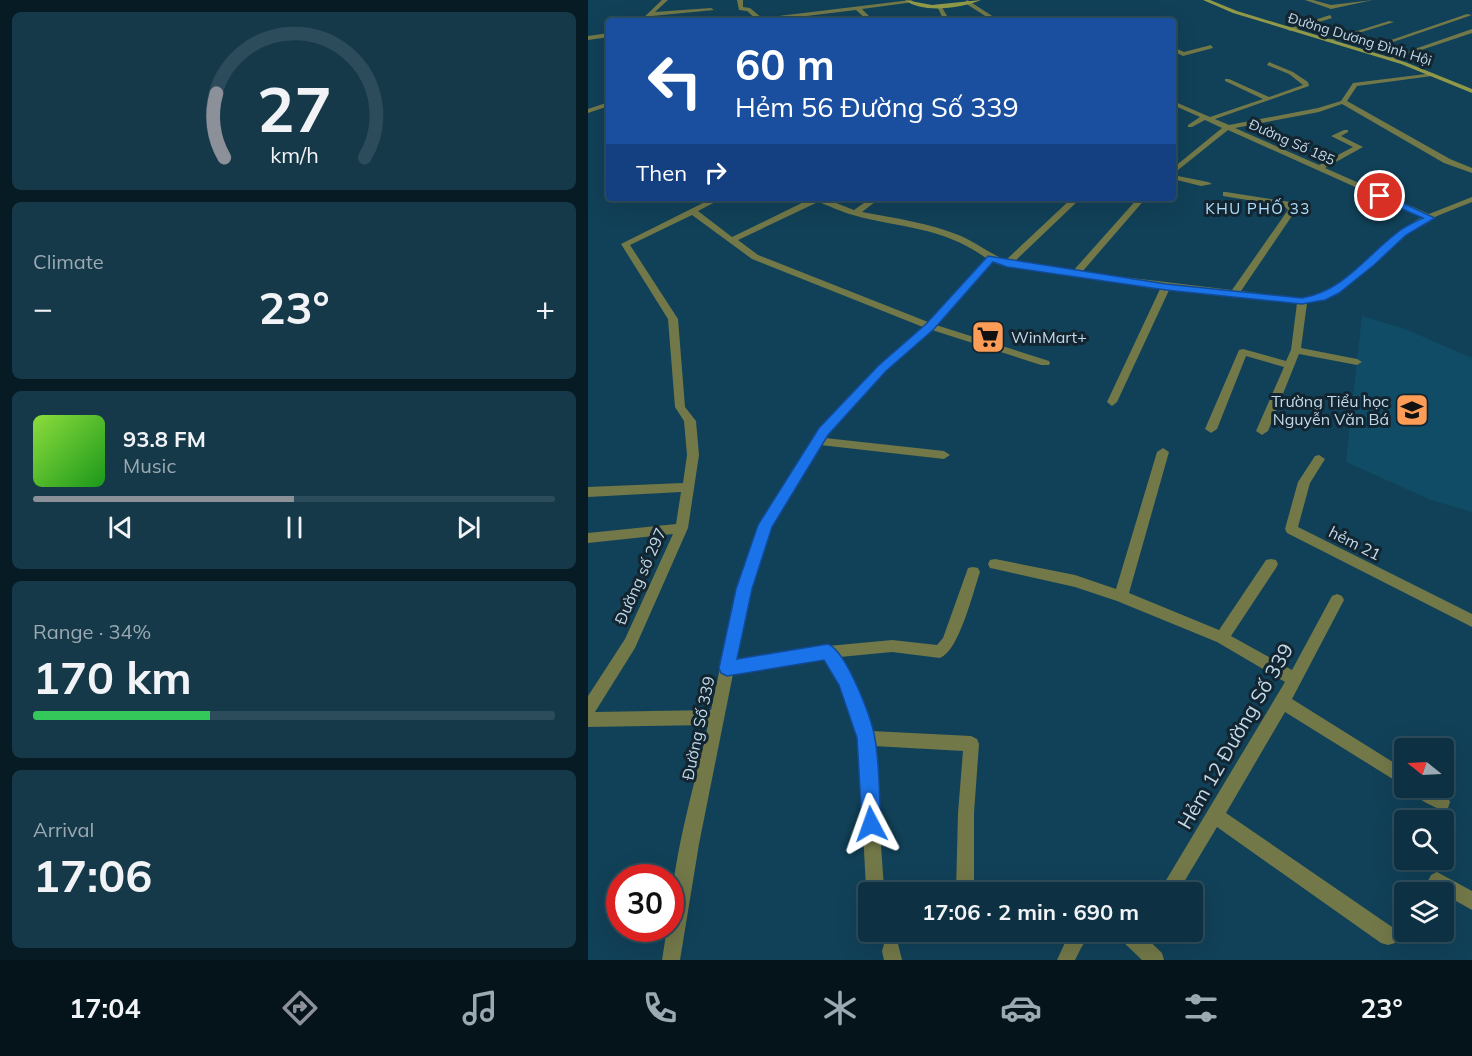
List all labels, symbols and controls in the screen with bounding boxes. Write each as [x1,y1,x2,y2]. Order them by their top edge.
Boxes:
street label: Đường Dương Đình Hội [1286,9,1434,69]
text: 60 m [735,38,835,91]
icon: left [636,42,714,120]
text: 27 [257,69,331,148]
text: Hẻm 56 Đường Số 339 [735,90,1019,124]
street label: Đường Số 185 [1246,115,1338,169]
text: km/h [270,141,318,168]
icon: right [699,156,732,189]
text: Then [636,159,687,187]
pin [1354,170,1405,221]
icon: arrive [1363,179,1396,212]
district label: KHU PHỐ 33 [1205,198,1311,218]
text: Climate [33,249,104,274]
text: 23° [258,279,330,335]
text: − [33,287,53,328]
text: + [535,287,555,328]
supermarket icon: WinMart+ [970,319,1006,355]
place label: WinMart+ [1011,327,1087,347]
place label: Trường Tiểu học Nguyễn Văn Bá [1271,391,1389,429]
school or university icon: Trường Tiểu học Nguyễn Văn Bá [1394,392,1430,428]
text: 93.8 FM [123,425,206,453]
text: Music [123,453,176,478]
icon: previous [104,511,137,544]
icon: pause [278,511,311,544]
icon: next [452,511,485,544]
street label: hẻm 21 [1326,521,1384,565]
street label: Đường số 297 [610,525,670,627]
text: Range · 34% [33,619,151,644]
street label: Hẻm 12 Đường Số 339 [1172,639,1298,833]
text: 170 km [33,649,192,705]
street label: Đường Số 339 [677,674,719,782]
north arrow [1394,738,1454,798]
map controls [1394,738,1454,942]
position arrow [839,792,903,856]
button: search [1394,810,1454,870]
text: Arrival [33,817,94,842]
text: 17:06 [33,847,152,903]
speed limit sign: 30 [606,864,684,942]
button: layers [1394,882,1454,942]
text: 17:06 · 2 min · 690 m [922,898,1139,926]
icon: directions [279,987,321,1029]
icon: music [459,987,501,1029]
icon: phone [639,987,681,1029]
icon: climate [819,987,861,1029]
icon: car [1000,987,1042,1029]
icon: filters [1180,987,1222,1029]
text: 17:04 [69,991,141,1025]
text: 23° [1360,991,1403,1025]

